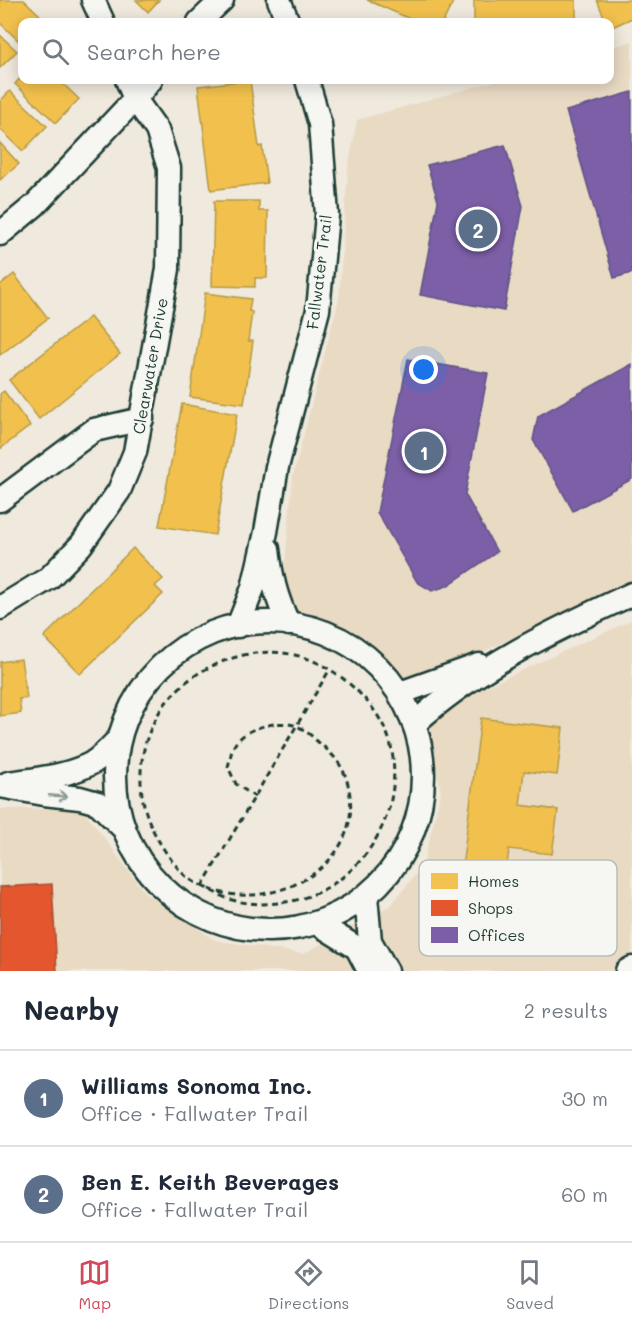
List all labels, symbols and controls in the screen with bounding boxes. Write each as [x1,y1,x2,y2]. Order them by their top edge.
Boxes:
search box [18,18,614,84]
icon: search [39,35,72,68]
text: Search here [87,37,221,66]
pin: 2 [458,206,498,252]
street label: Fallwater Trail [301,213,336,330]
street label: Clearwater Drive [127,296,172,436]
your location [409,355,438,384]
pin: 1 [404,428,444,474]
one-way arrow [47,791,67,802]
legend [419,860,617,956]
text: Homes [468,870,519,891]
text: Shops [468,897,513,918]
text: Offices [468,924,525,945]
text: Nearby [24,993,119,1027]
text: 2 results [524,997,608,1023]
text: Williams Sonoma Inc. [81,1071,312,1100]
text: 1 [39,1085,48,1111]
text: 30 m [562,1085,608,1111]
text: Office · Fallwater Trail [81,1100,308,1126]
text: Ben E. Keith Beverages [81,1167,339,1196]
text: 2 [38,1181,49,1207]
text: 60 m [561,1181,608,1207]
text: Office · Fallwater Trail [81,1196,308,1222]
tab: Map [78,1256,111,1313]
tab: Directions [268,1256,349,1313]
tab: Saved [506,1256,554,1313]

